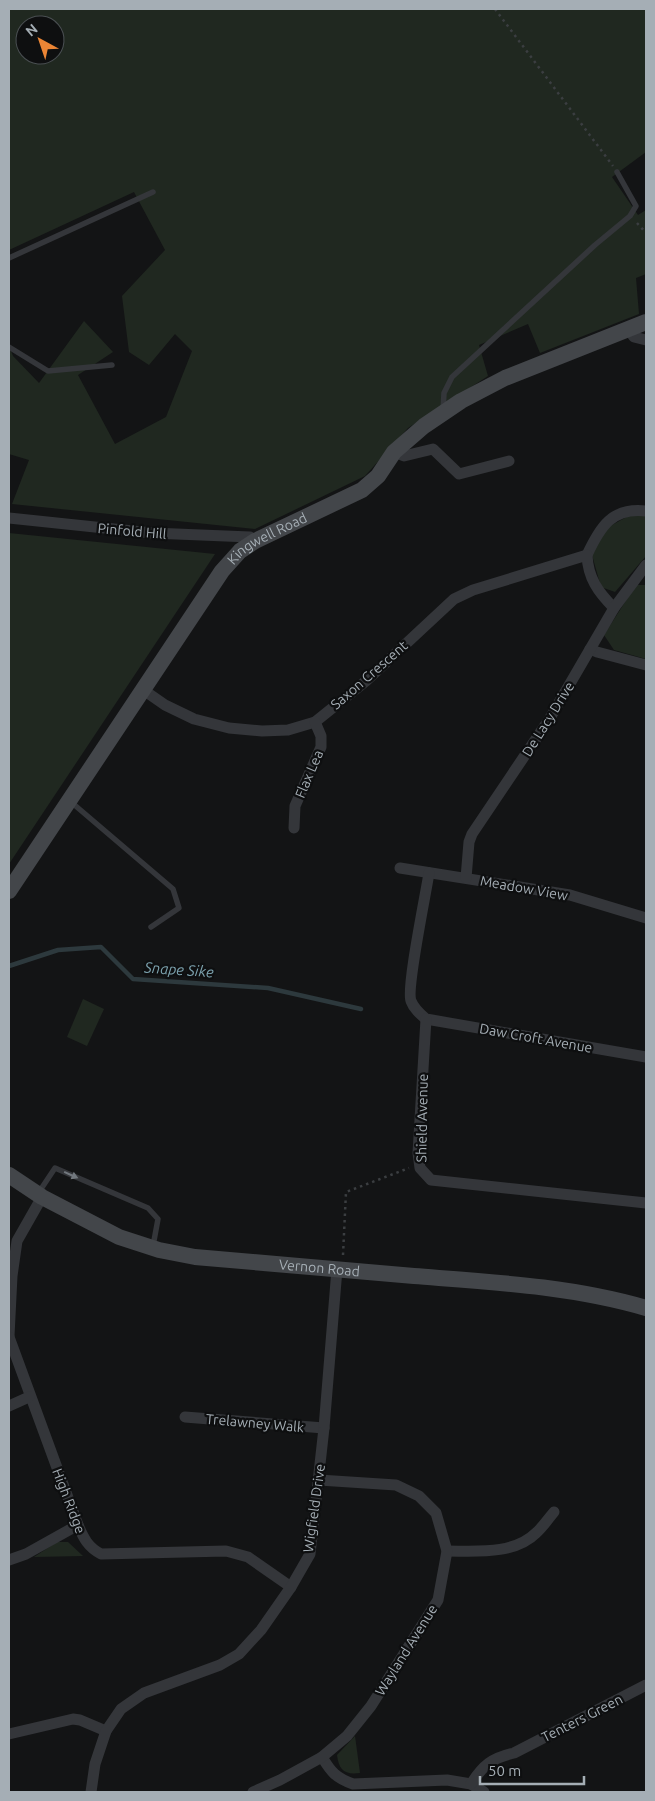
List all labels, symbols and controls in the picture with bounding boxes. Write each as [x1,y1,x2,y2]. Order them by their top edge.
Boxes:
north arrow [15,15,65,65]
text: N [22,21,41,40]
street label: Kingwell Road [224,509,309,568]
street label: Pinfold Hill [97,520,167,542]
street label: Saxon Crescent [327,637,411,713]
street label: De Lacy Drive [519,679,577,759]
street label: Flax Lea [292,748,326,800]
street label: Meadow View [479,872,569,904]
water label: Snape Sike [143,959,215,980]
street label: Daw Croft Avenue [478,1020,594,1056]
street label: Shield Avenue [413,1074,431,1162]
one-way arrow [64,1171,78,1179]
street label: Vernon Road [278,1256,360,1279]
street label: Trelawney Walk [205,1411,305,1435]
street label: Wigfield Drive [300,1463,328,1553]
street label: High Ridge [49,1466,89,1536]
street label: Wayland Avenue [372,1602,440,1698]
street label: Tenters Green [539,1691,625,1745]
scale bar [480,1754,584,1786]
text: 50 m [488,1762,521,1779]

